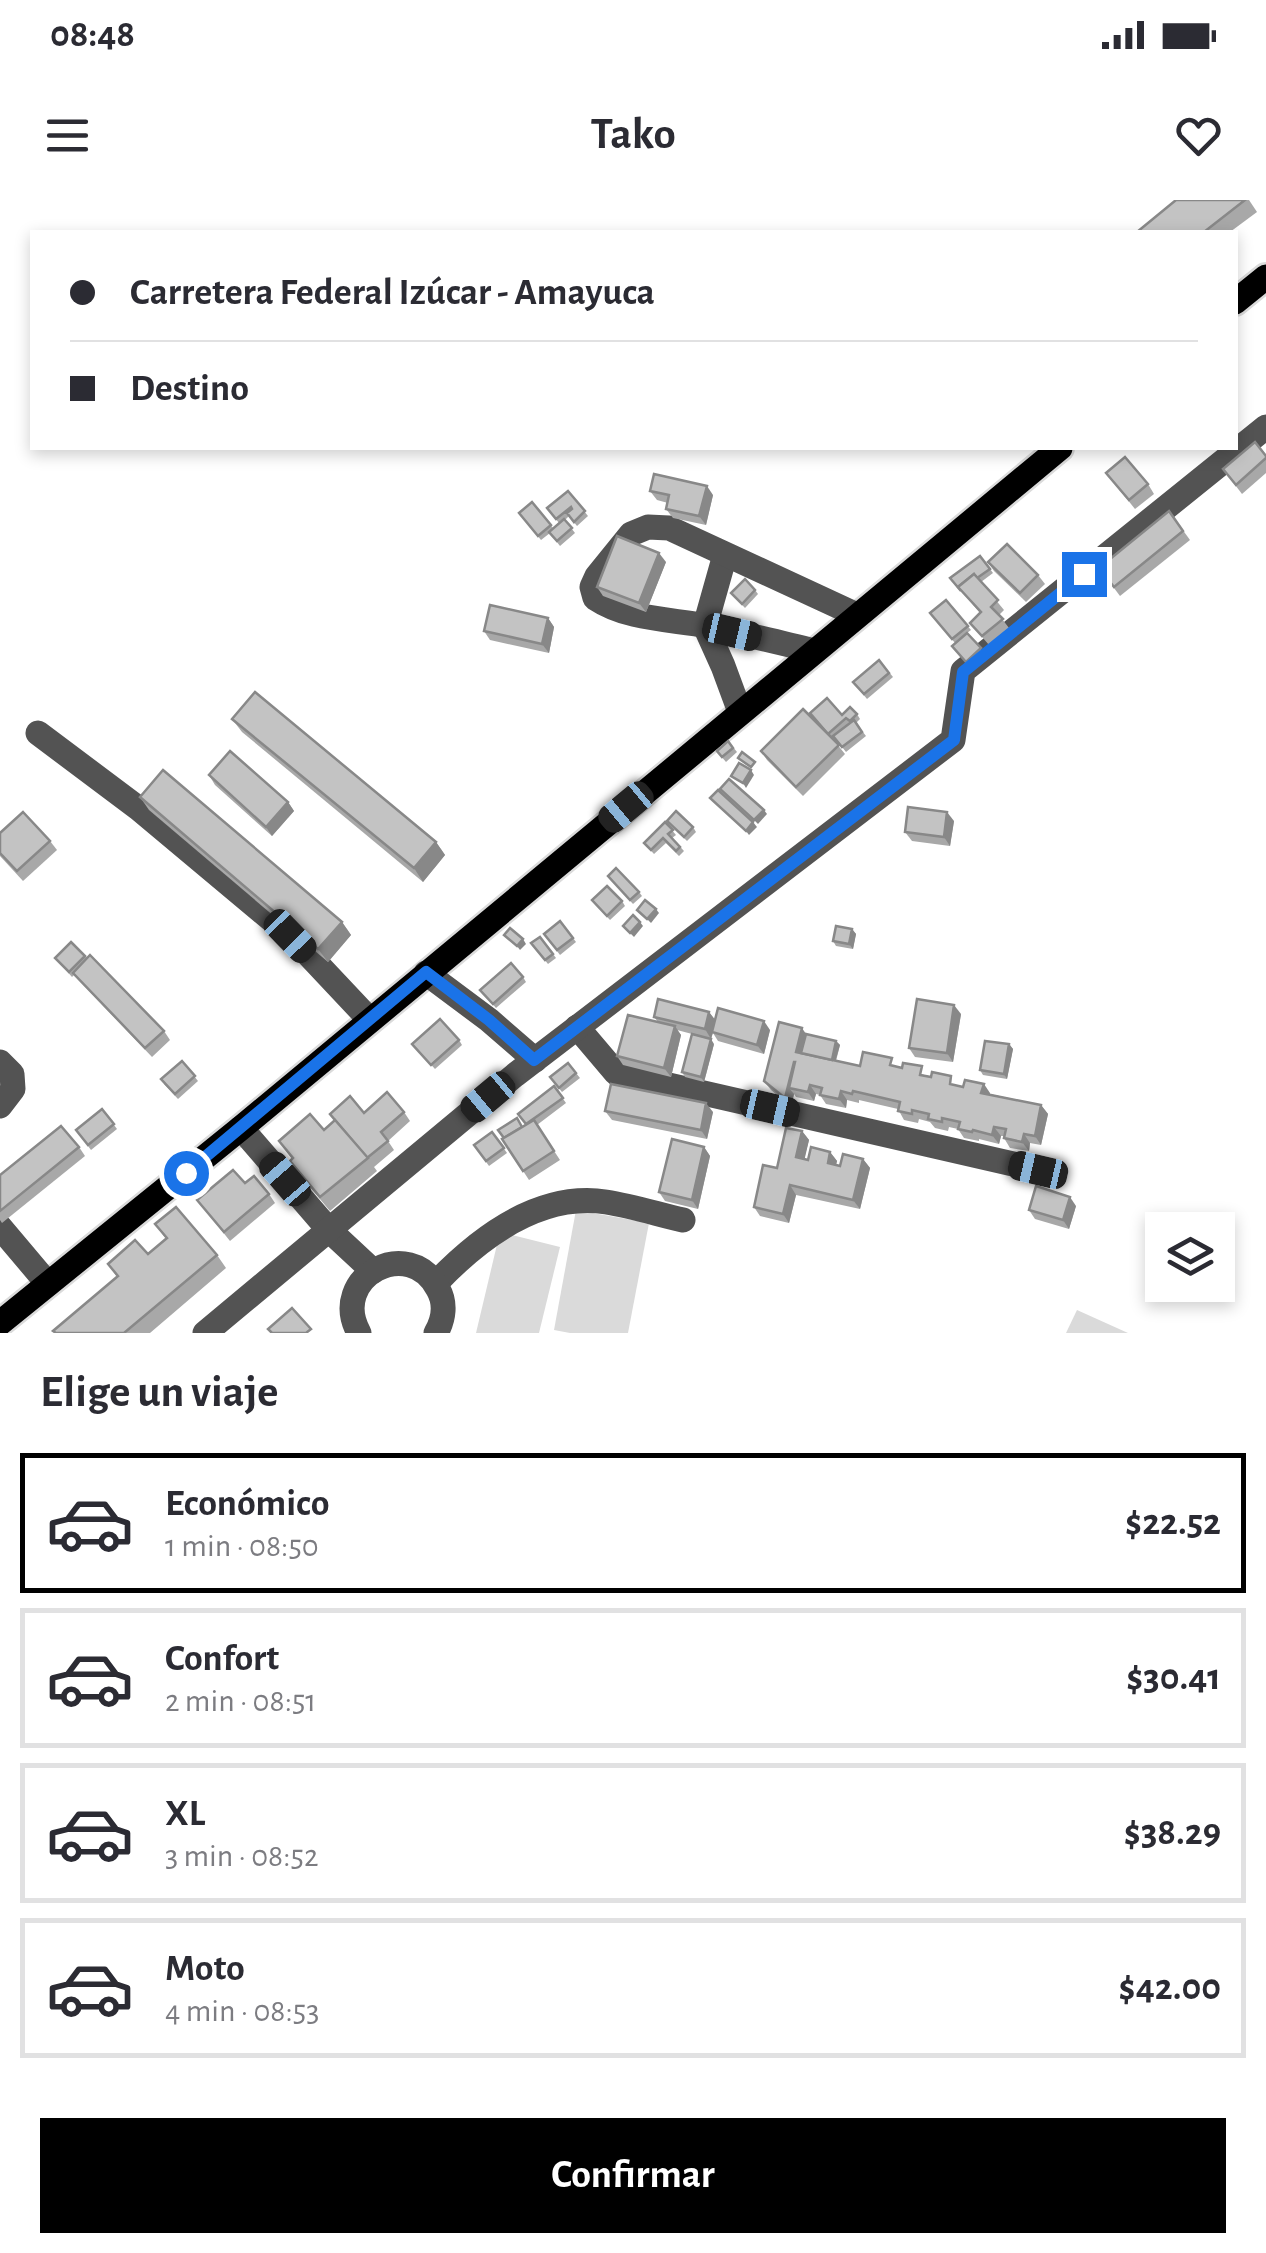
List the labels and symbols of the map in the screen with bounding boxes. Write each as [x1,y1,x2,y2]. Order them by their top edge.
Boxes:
route end [1062,552,1107,597]
car [699,611,765,653]
car [593,776,659,838]
car [258,904,322,968]
car [455,1066,521,1128]
car [737,1087,803,1129]
car [254,1147,316,1211]
car [1005,1149,1071,1191]
route start [164,1151,209,1196]

